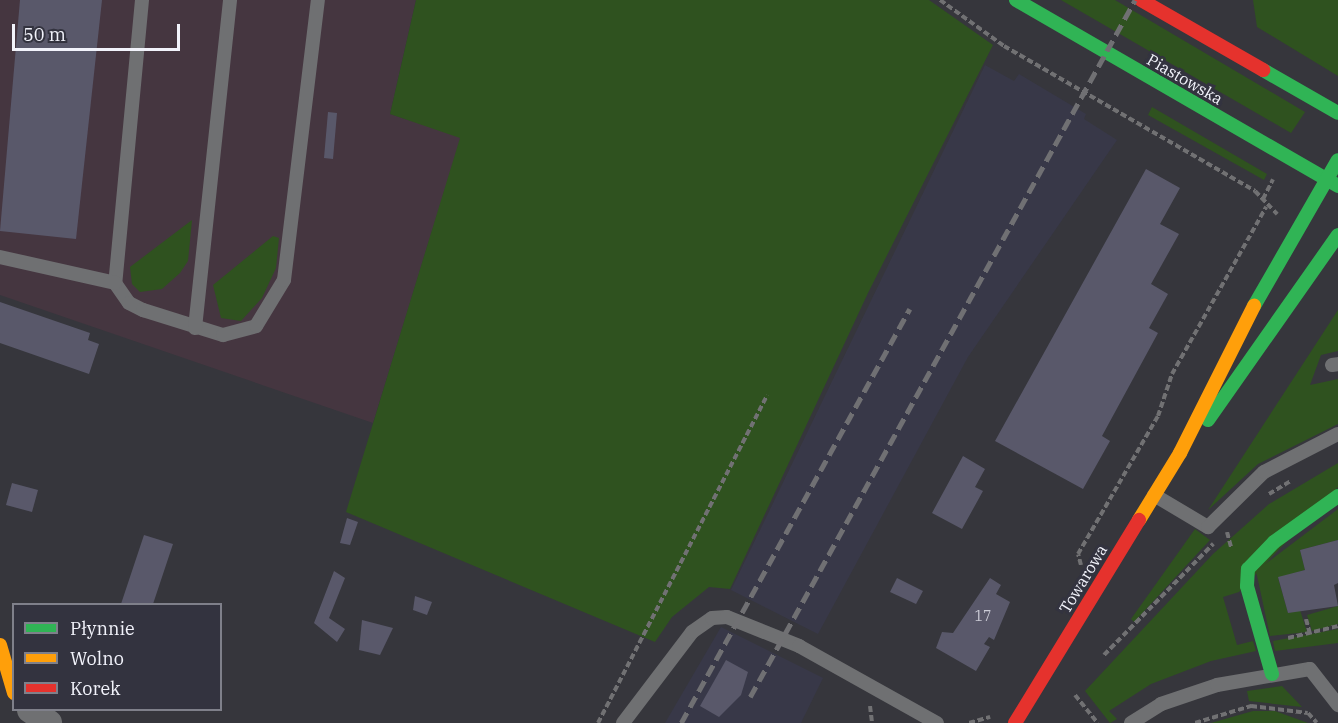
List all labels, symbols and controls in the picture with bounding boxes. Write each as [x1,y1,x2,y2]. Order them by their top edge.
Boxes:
scale bar [15,12,183,50]
text: 50 m [23,23,66,46]
street label: Piastowska [1144,50,1226,108]
street label: Towarowa [1055,541,1111,617]
legend [12,603,222,711]
house number: 17 [975,608,991,624]
text: Płynnie [70,617,135,640]
text: Wolno [70,647,124,670]
text: Korek [70,677,121,700]

